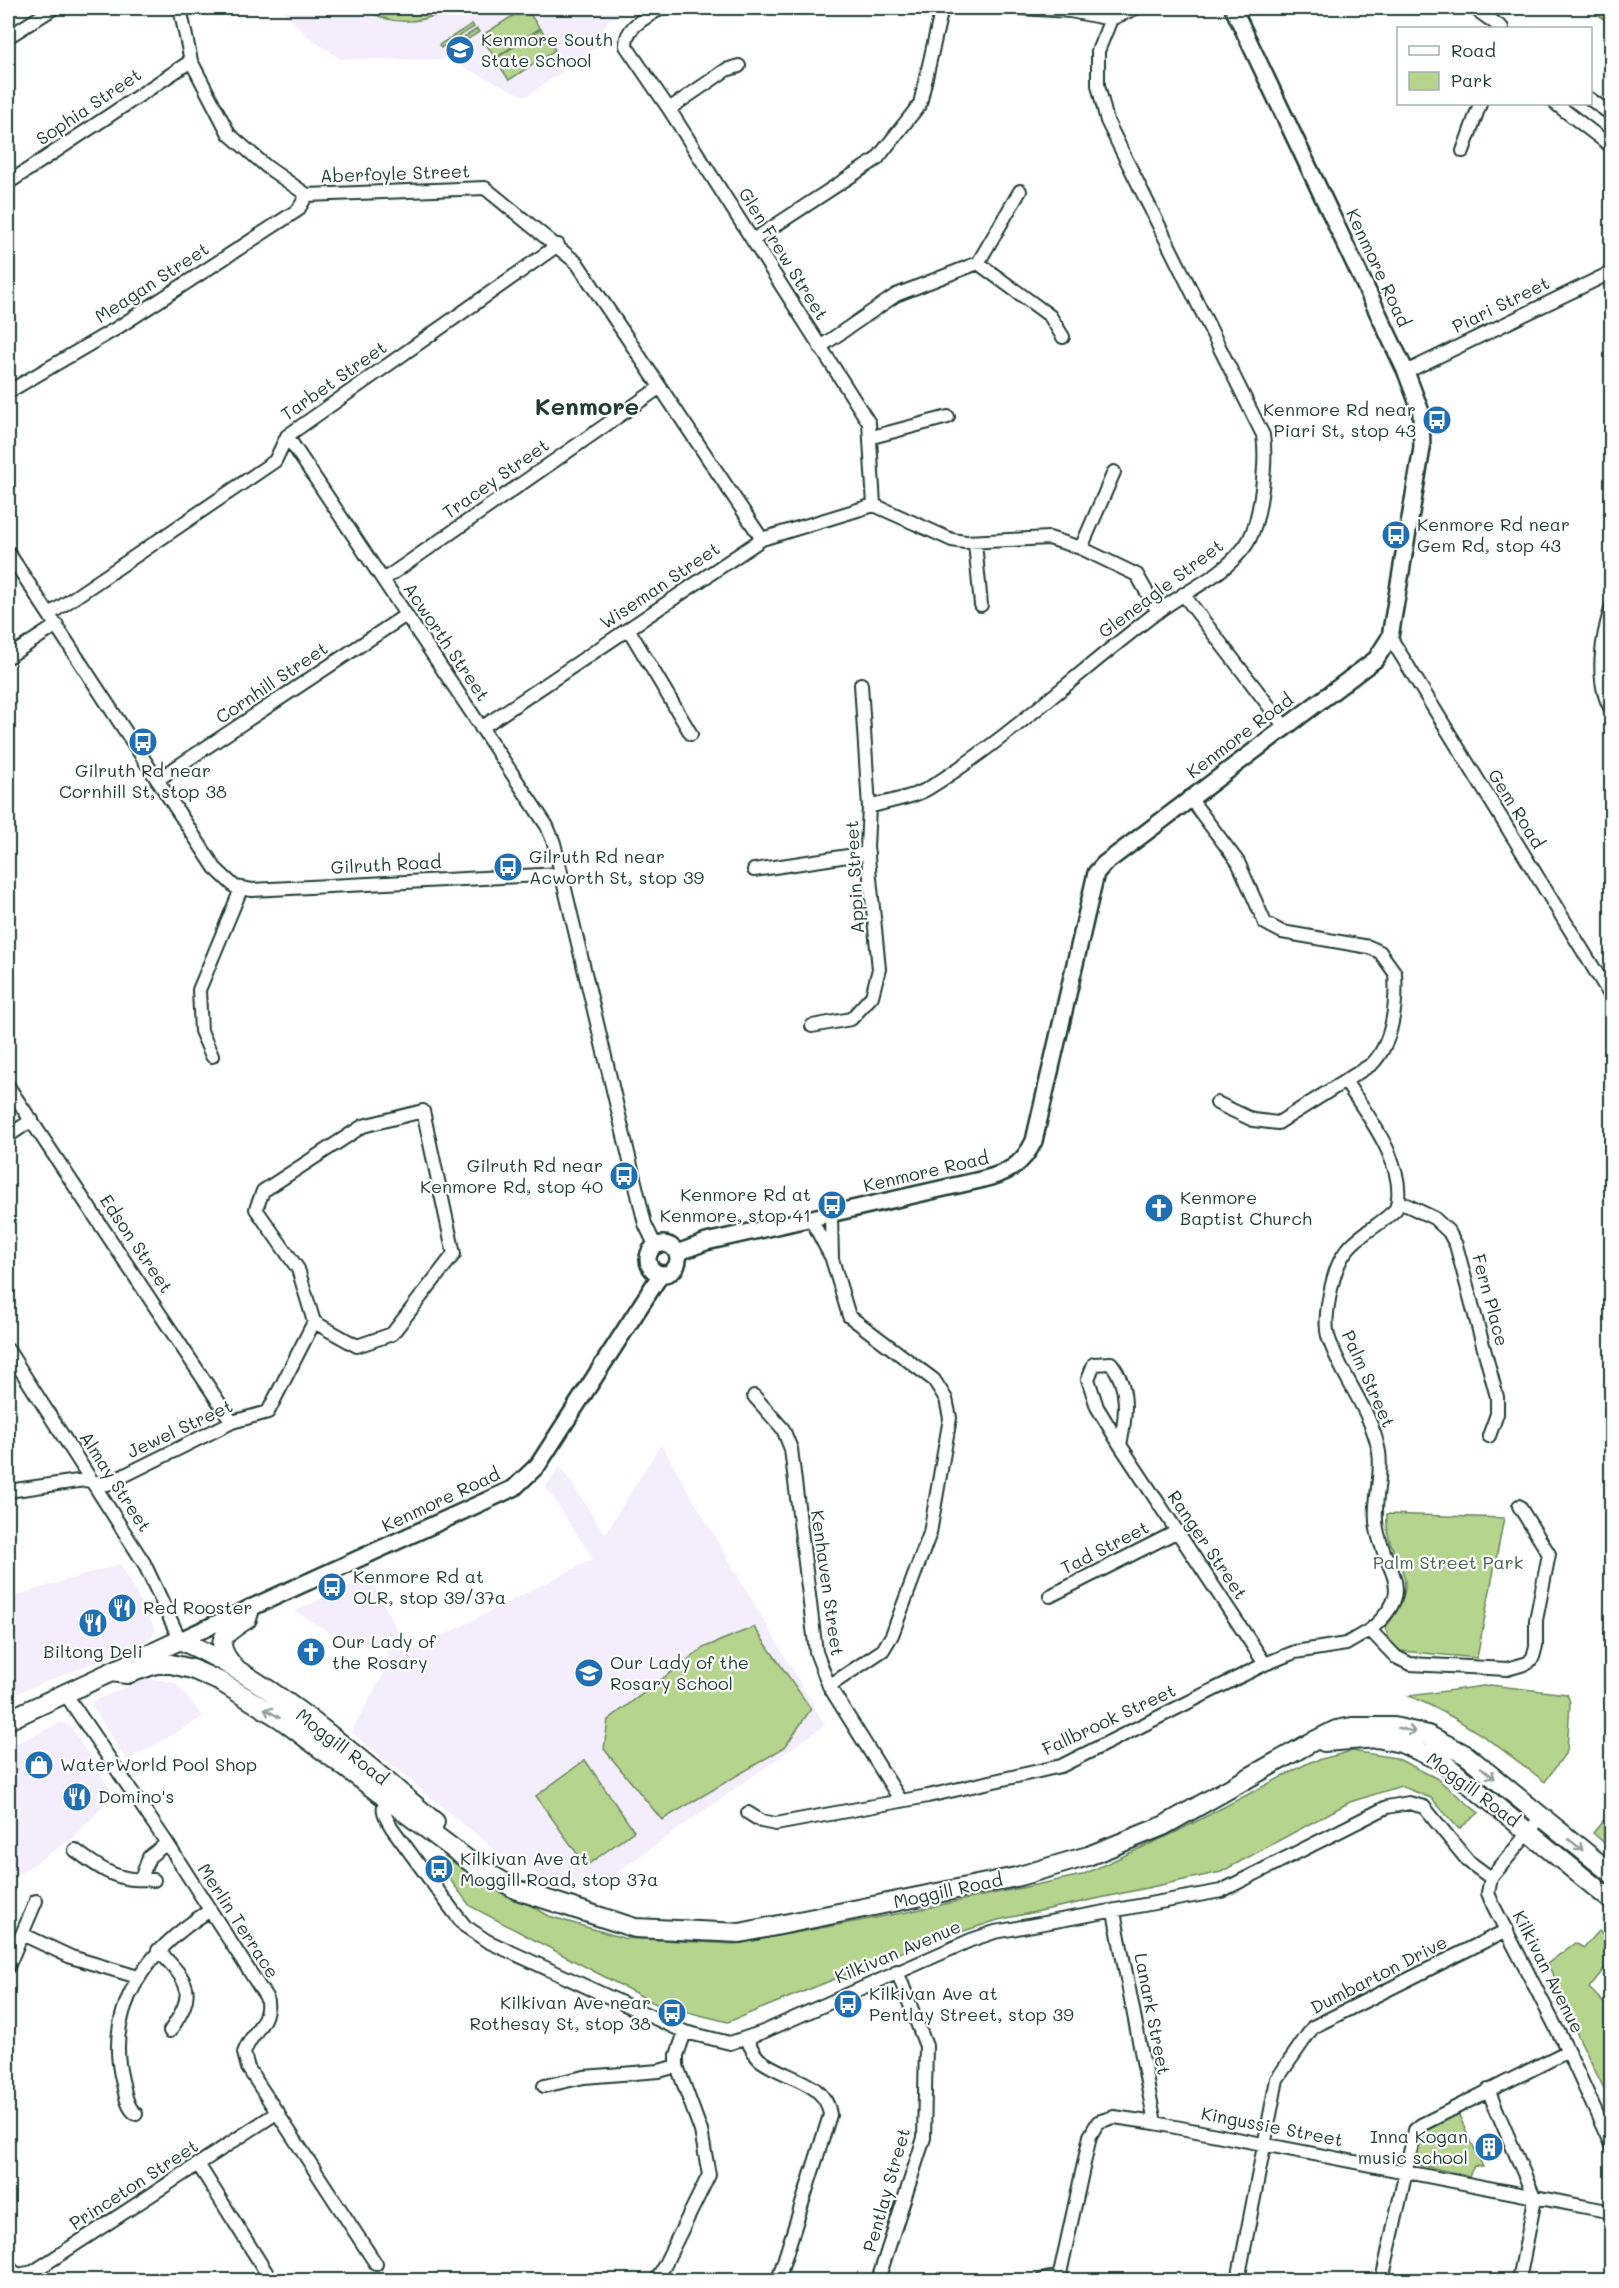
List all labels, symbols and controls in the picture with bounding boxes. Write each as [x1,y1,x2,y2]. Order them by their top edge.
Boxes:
place label: Kenmore South State School [481,27,613,72]
legend [1397,27,1592,105]
school or university icon: Kenmore South State School [444,34,476,66]
text: Road [1451,38,1496,62]
street label: Sophia Street [31,62,146,150]
text: Park [1451,68,1492,92]
street label: Aberfoyle Street [320,158,470,188]
street label: Glen Frew Street [733,183,834,324]
street label: Kenmore Road [1341,205,1417,331]
street label: Meagan Street [90,236,213,328]
street label: Piari Street [1448,270,1553,338]
street label: Tarbet Street [276,335,391,426]
district label: Kenmore [535,390,639,421]
place label: Kenmore Rd near Piari St, stop 43 [1263,397,1416,442]
bus stop icon: Kenmore Rd near Piari St, stop 43 [1421,404,1453,436]
street label: Tracey Street [438,433,553,524]
place label: Kenmore Rd near Gem Rd, stop 43 [1417,512,1570,557]
bus stop icon: Kenmore Rd near Gem Rd, stop 43 [1380,519,1412,551]
street label: Gleneagle Street [1093,533,1228,643]
street label: Wiseman Street [595,536,724,634]
street label: Acworth Street [398,578,495,705]
street label: Cornhill Street [211,636,332,729]
street label: Kenmore Road [1181,687,1298,783]
bus stop icon: Gilruth Rd near Cornhill St, stop 38 [127,726,159,758]
place label: Gilruth Rd near Cornhill St, stop 38 [59,758,227,803]
street label: Gem Road [1483,764,1551,853]
street label: Appin Street [839,820,869,934]
place label: Gilruth Rd near Acworth St, stop 39 [529,844,705,889]
street label: Gilruth Road [330,849,442,879]
bus stop icon: Gilruth Rd near Acworth St, stop 39 [492,851,524,883]
street label: Kenmore Road [861,1145,991,1197]
place label: Gilruth Rd near Kenmore Rd, stop 40 [420,1153,603,1198]
bus stop icon: Gilruth Rd near Kenmore Rd, stop 40 [608,1160,640,1192]
place label: Kenmore Rd at Kenmore, stop 41 [660,1182,811,1227]
place label: Kenmore Baptist Church [1180,1185,1312,1230]
street label: Edson Street [95,1189,179,1297]
bus stop icon: Kenmore Rd at Kenmore, stop 41 [816,1189,848,1221]
church icon: Kenmore Baptist Church [1143,1192,1175,1224]
street label: Fern Place [1467,1251,1515,1348]
street label: Palm Street [1337,1326,1401,1431]
street label: Jewel Street [123,1393,236,1463]
street label: Almay Street [74,1427,157,1536]
street label: Kenmore Road [378,1461,504,1537]
street label: Ranger Street [1163,1485,1253,1604]
street label: Kenhaven Street [806,1508,850,1657]
street label: Tad Street [1056,1515,1153,1580]
park label: Palm Street Park [1373,1550,1523,1574]
place label: Kenmore Rd at OLR, stop 39/37a [353,1564,506,1609]
bus stop icon: Kenmore Rd at OLR, stop 39/37a [316,1571,348,1603]
restaurant icon: Red Rooster [106,1592,138,1624]
place label: Red Rooster [143,1595,253,1619]
restaurant icon: Biltong Deli [77,1607,109,1639]
place label: Our Lady of the Rosary [332,1629,437,1674]
church icon: Our Lady of the Rosary [295,1636,327,1668]
place label: Biltong Deli [43,1639,143,1663]
place label: Our Lady of the Rosary School [610,1650,749,1695]
school or university icon: Our Lady of the Rosary School [573,1657,605,1689]
street label: Fallbrook Street [1038,1678,1179,1761]
street label: Moggill Road [291,1703,394,1790]
one-way arrow [264,1707,281,1719]
one-way arrow [1397,1724,1416,1736]
street label: Moggill Road [1422,1746,1525,1832]
shop icon: WaterWorld Pool Shop [23,1749,55,1781]
place label: WaterWorld Pool Shop [60,1752,257,1776]
one-way arrow [1480,1767,1496,1780]
restaurant icon: Domino's [61,1781,93,1813]
place label: Domino's [98,1784,174,1808]
one-way arrow [1568,1839,1584,1852]
place label: Kilkivan Ave at Moggill Road, stop 37a [460,1846,658,1891]
bus stop icon: Kilkivan Ave at Moggill Road, stop 37a [423,1853,455,1885]
street label: Merlin Terrace [193,1858,285,1983]
street label: Moggill Road [891,1867,1005,1913]
street label: Kilkivan Avenue [1508,1906,1590,2037]
street label: Kilkivan Avenue [831,1914,964,1988]
street label: Dumbarton Drive [1306,1929,1451,2019]
street label: Lanark Street [1129,1951,1177,2077]
place label: Kilkivan Ave at Pentlay Street, stop 39 [869,1981,1074,2026]
bus stop icon: Kilkivan Ave at Pentlay Street, stop 39 [832,1988,864,2020]
place label: Kilkivan Ave near Rothesay St, stop 38 [470,1990,651,2035]
bus stop icon: Kilkivan Ave near Rothesay St, stop 38 [656,1997,688,2029]
street label: Kingussie Street [1199,2101,1345,2152]
place label: Inna Kogan music school [1358,2124,1468,2169]
street label: Pentlay Street [857,2125,915,2255]
building icon: Inna Kogan music school [1473,2131,1505,2163]
street label: Princeton Street [64,2134,202,2235]

